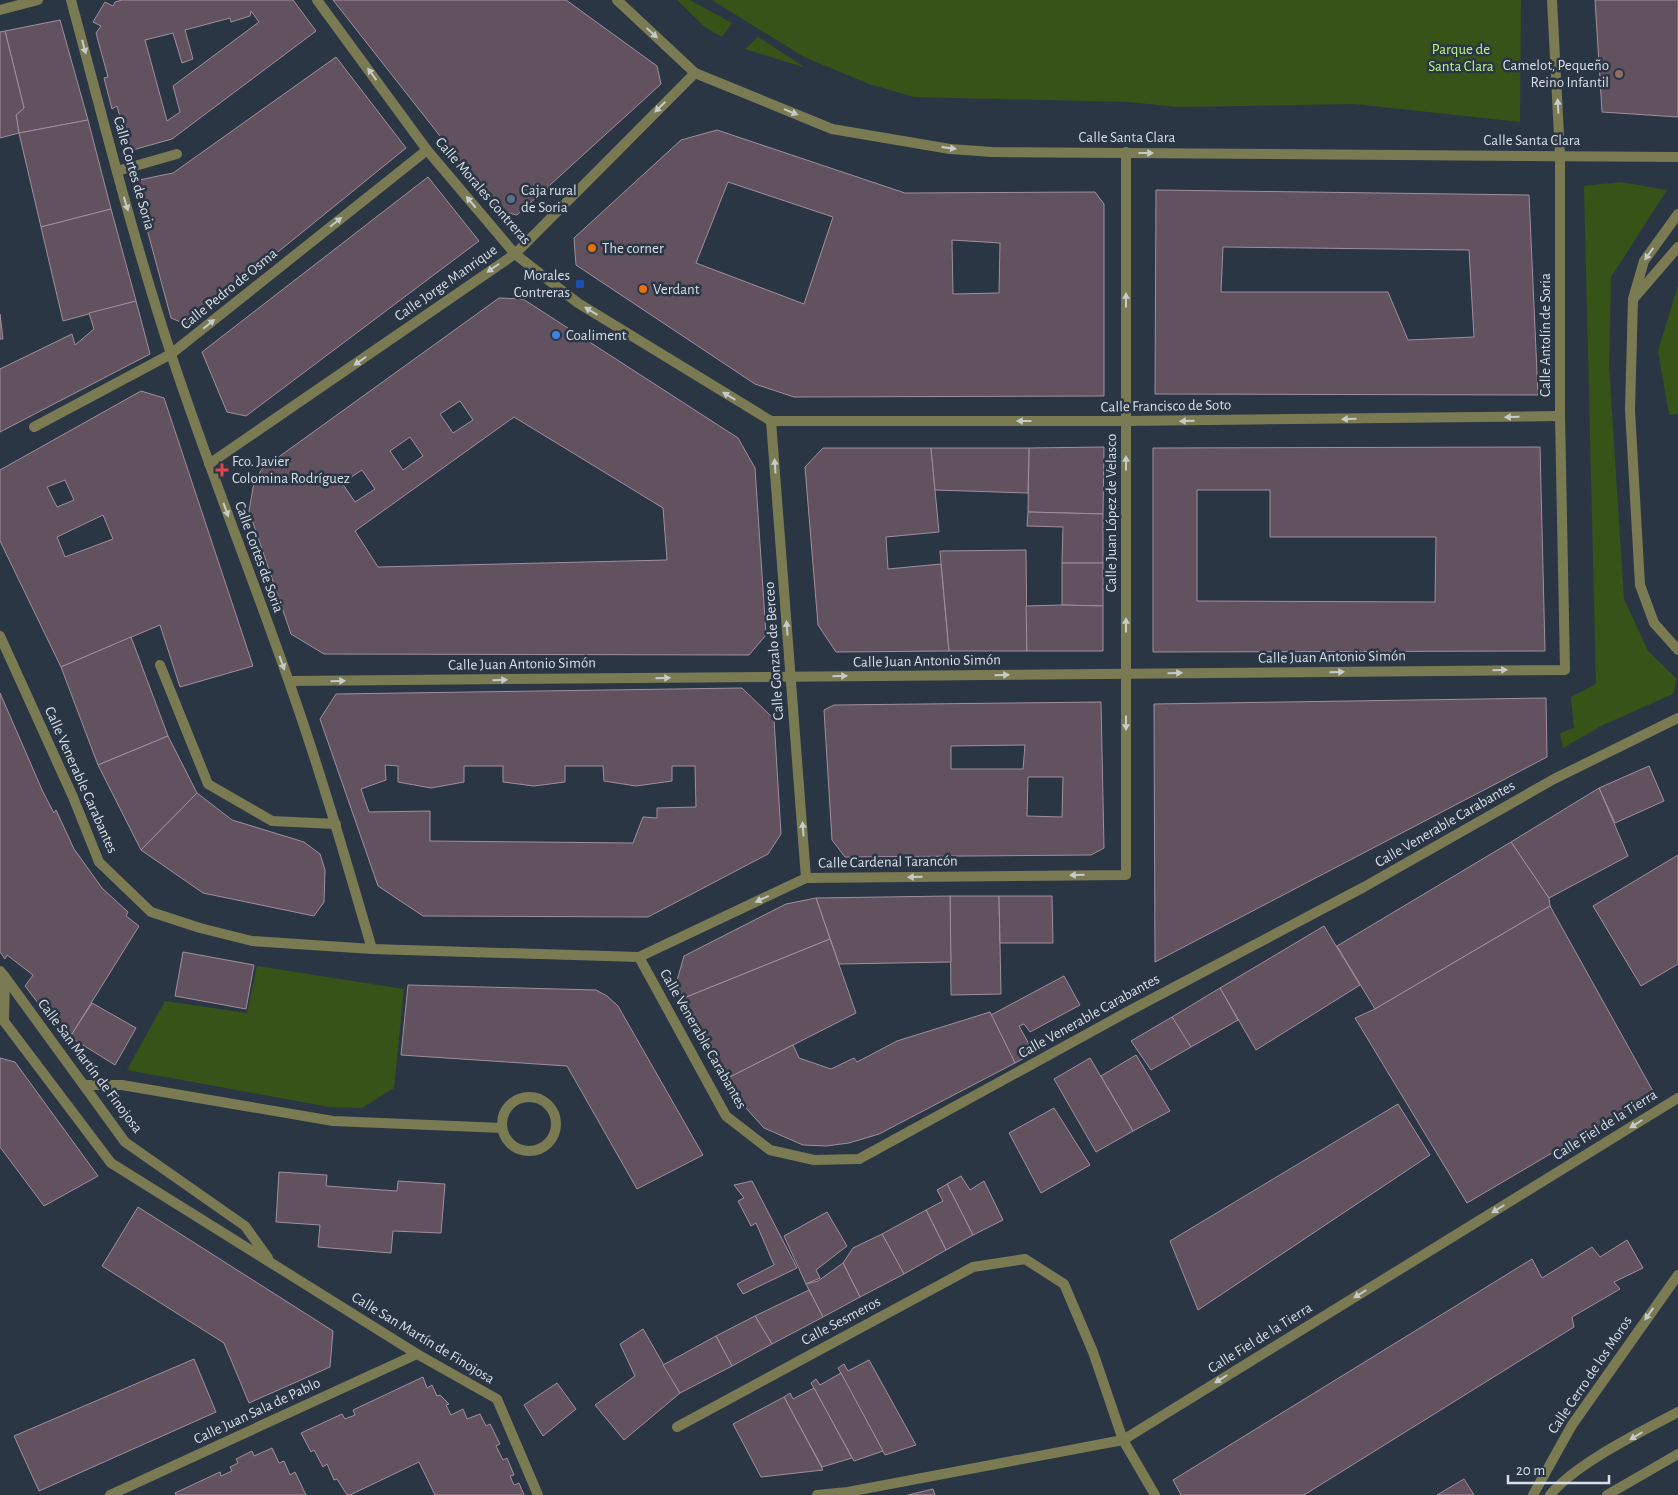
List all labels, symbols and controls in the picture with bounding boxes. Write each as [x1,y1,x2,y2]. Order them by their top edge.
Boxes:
one-way arrow [646,27,658,39]
one-way arrow [80,40,88,55]
park label: Parque de Santa Clara [1428,42,1494,74]
place label: Camelot, Pequeño Reino Infantil [1503,58,1609,90]
one-way arrow [367,67,377,81]
marker: Camelot, Pequeño Reino Infantil [1613,68,1625,80]
one-way arrow [1553,98,1561,114]
one-way arrow [654,101,666,113]
one-way arrow [784,109,799,117]
street label: Calle Cortes de Soria [111,115,157,231]
street label: Calle Santa Clara [1079,130,1176,145]
street label: Calle Santa Clara [1484,133,1581,148]
street label: Calle Morales Contreras [432,134,534,248]
one-way arrow [941,144,957,152]
one-way arrow [1139,149,1155,157]
place label: Caja rural de Soria [521,183,577,215]
marker: Caja rural de Soria [505,193,517,205]
one-way arrow [466,196,477,209]
one-way arrow [123,197,131,212]
one-way arrow [329,217,342,228]
place label: The corner [602,241,664,256]
street label: Calle Jorge Manrique [392,242,500,324]
marker: The corner [586,242,598,254]
street label: Calle Pedro de Osma [178,246,280,332]
one-way arrow [1644,247,1654,260]
one-way arrow [487,264,500,273]
place label: Morales Contreras [514,268,570,300]
street label: Calle Antolín de Soria [1538,273,1553,397]
marker: Morales Contreras [574,278,586,290]
place label: Verdant [653,282,700,297]
marker: Verdant [637,283,649,295]
one-way arrow [1122,292,1130,308]
one-way arrow [584,306,597,316]
one-way arrow [202,318,215,329]
place label: Coaliment [566,328,627,343]
marker: Coaliment [550,329,562,341]
one-way arrow [353,356,366,366]
one-way arrow [723,391,736,400]
street label: Calle Francisco de Soto [1101,397,1231,415]
one-way arrow [1503,413,1519,421]
one-way arrow [1341,415,1357,423]
one-way arrow [1016,417,1032,425]
one-way arrow [1178,417,1194,425]
street label: Calle Juan López de Velasco [1104,434,1119,592]
place label: Fco. Javier Colomina Rodríguez [232,454,350,486]
one-way arrow [1122,454,1130,470]
one-way arrow [770,458,778,474]
marker: Fco. Javier Colomina Rodríguez [216,464,228,476]
street label: Calle Cortes de Soria [232,499,286,615]
one-way arrow [222,503,230,518]
street label: Calle Gonzalo de Berceo [762,581,786,721]
one-way arrow [1122,617,1130,633]
one-way arrow [783,620,791,636]
street label: Calle Juan Antonio Simón [1258,648,1406,666]
street label: Calle Juan Antonio Simón [853,652,1001,670]
one-way arrow [279,655,286,670]
street label: Calle Juan Antonio Simón [448,655,596,673]
one-way arrow [1492,666,1508,674]
one-way arrow [1329,668,1345,676]
one-way arrow [1167,669,1183,677]
one-way arrow [994,671,1010,679]
one-way arrow [832,672,848,680]
one-way arrow [655,674,671,682]
one-way arrow [492,675,508,683]
one-way arrow [330,677,346,685]
street label: Calle Venerable Carabantes [42,704,120,856]
one-way arrow [1122,715,1130,731]
street label: Calle Venerable Carabantes [1372,778,1518,870]
one-way arrow [798,821,806,837]
street label: Calle Cardenal Tarancón [818,853,958,871]
one-way arrow [1069,871,1085,879]
one-way arrow [906,873,922,881]
one-way arrow [755,895,769,903]
street label: Calle Venerable Carabantes [657,966,749,1112]
street label: Calle Venerable Carabantes [1016,971,1162,1061]
street label: Calle San Martín de Finojosa [35,996,145,1136]
street label: Calle Fiel de la Tierra [1550,1087,1660,1163]
one-way arrow [1630,1119,1643,1128]
one-way arrow [1492,1204,1505,1213]
street label: Calle San Martín de Finojosa [349,1289,497,1387]
one-way arrow [1353,1289,1366,1299]
street label: Calle Sesmeros [799,1294,883,1348]
street label: Calle Fiel de la Tierra [1205,1300,1315,1376]
one-way arrow [1644,1308,1654,1321]
street label: Calle Cerro de los Moros [1545,1314,1635,1436]
street label: Calle Juan Sala de Pablo [191,1375,323,1447]
one-way arrow [1215,1375,1228,1384]
one-way arrow [1629,1431,1642,1440]
scale bar [1508,1452,1609,1484]
text: 20 m [1516,1463,1545,1478]

